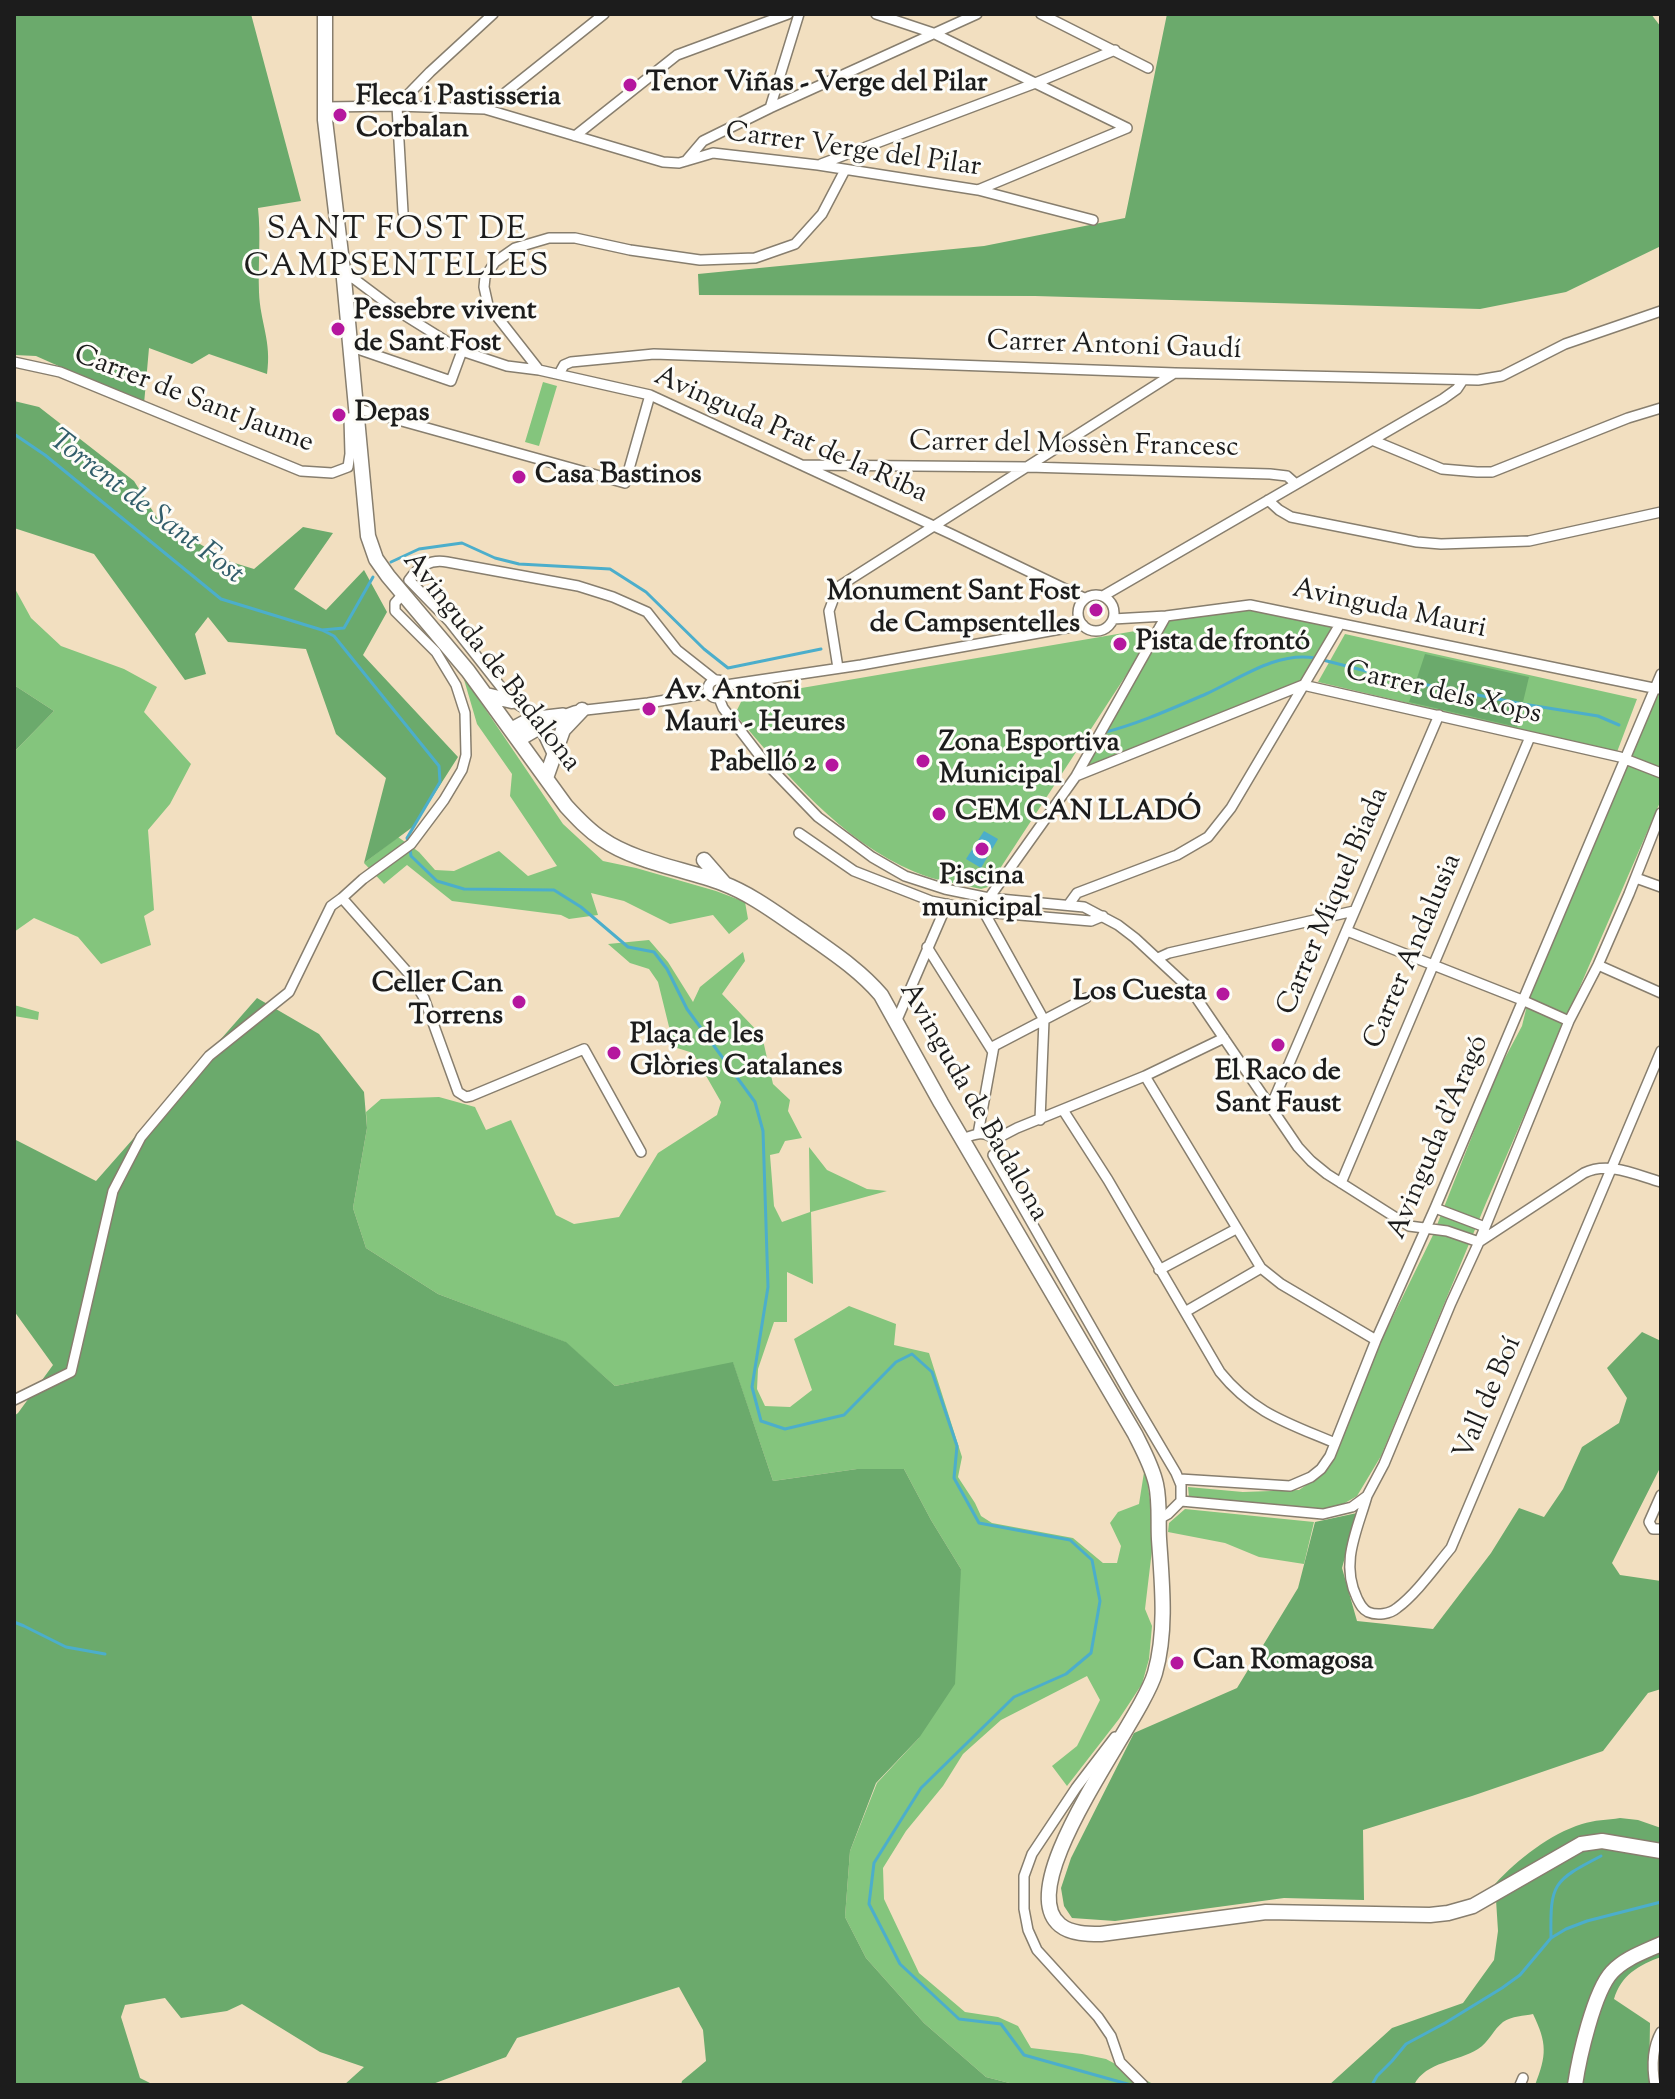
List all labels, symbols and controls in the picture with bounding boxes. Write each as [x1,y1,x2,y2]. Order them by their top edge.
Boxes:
place label: Tenor Viñas - Verge del Pilar [646,68,987,102]
marker: Tenor Viñas - Verge del Pilar [621,76,639,94]
place label: Fleca i Pastisseria Corbalan [356,82,561,148]
marker: Fleca i Pastisseria Corbalan [331,106,349,124]
street label: Carrer Verge del Pilar [723,117,983,187]
district label: SANT FOST DE CAMPSENTELLES [244,214,550,289]
place label: Pessebre vivent de Sant Fost [354,296,536,362]
marker: Pessebre vivent de Sant Fost [329,320,347,338]
street label: Carrer Antoni Gaudí [986,327,1242,369]
street label: Carrer de Sant Jaume [68,340,318,462]
street label: Avinguda Prat de la Riba [648,361,932,513]
place label: Depas [355,398,429,432]
marker: Depas [330,406,348,424]
water label: Torrent de Sant Fost [40,424,250,594]
street label: Carrer del Mossèn Francesc [909,427,1239,467]
place label: Casa Bastinos [535,460,702,494]
marker: Casa Bastinos [510,468,528,486]
street label: Avinguda de Badalona [394,546,586,780]
street label: Avinguda Mauri [1289,574,1489,648]
place label: Monument Sant Fost de Campsentelles [827,577,1080,643]
marker: Monument Sant Fost de Campsentelles [1087,601,1105,619]
place label: Pista de frontó [1136,627,1310,661]
marker: Pista de frontó [1111,635,1129,653]
street label: Carrer dels Xops [1342,656,1544,734]
place label: Av. Antoni Mauri - Heures [665,676,845,742]
marker: Av. Antoni Mauri - Heures [640,700,658,718]
place label: Zona Esportiva Municipal [939,728,1120,794]
place label: Pabelló 2 [710,748,816,782]
marker: Zona Esportiva Municipal [914,752,932,770]
marker: Pabelló 2 [823,756,841,774]
street label: Carrer Miquel Biada [1272,783,1398,1021]
place label: CEM CAN LLADÓ [955,797,1201,831]
marker: CEM CAN LLADÓ [930,805,948,823]
marker: Piscina municipal [973,840,991,858]
street label: Carrer Andalusia [1359,849,1471,1055]
place label: Piscina municipal [922,861,1042,927]
place label: Celler Can Torrens [372,969,503,1035]
place label: Los Cuesta [1073,977,1207,1011]
street label: Avinguda de Badalona [890,978,1054,1228]
marker: Los Cuesta [1214,985,1232,1003]
marker: Celler Can Torrens [510,993,528,1011]
place label: Plaça de les Glòries Catalanes [630,1020,842,1086]
street label: Avinguda d'Aragó [1382,1031,1498,1245]
marker: El Raco de Sant Faust [1269,1036,1287,1054]
marker: Plaça de les Glòries Catalanes [605,1044,623,1062]
place label: El Raco de Sant Faust [1215,1057,1341,1123]
street label: Vall de Boí [1449,1332,1531,1466]
place label: Can Romagosa [1193,1646,1374,1680]
marker: Can Romagosa [1168,1654,1186,1672]

